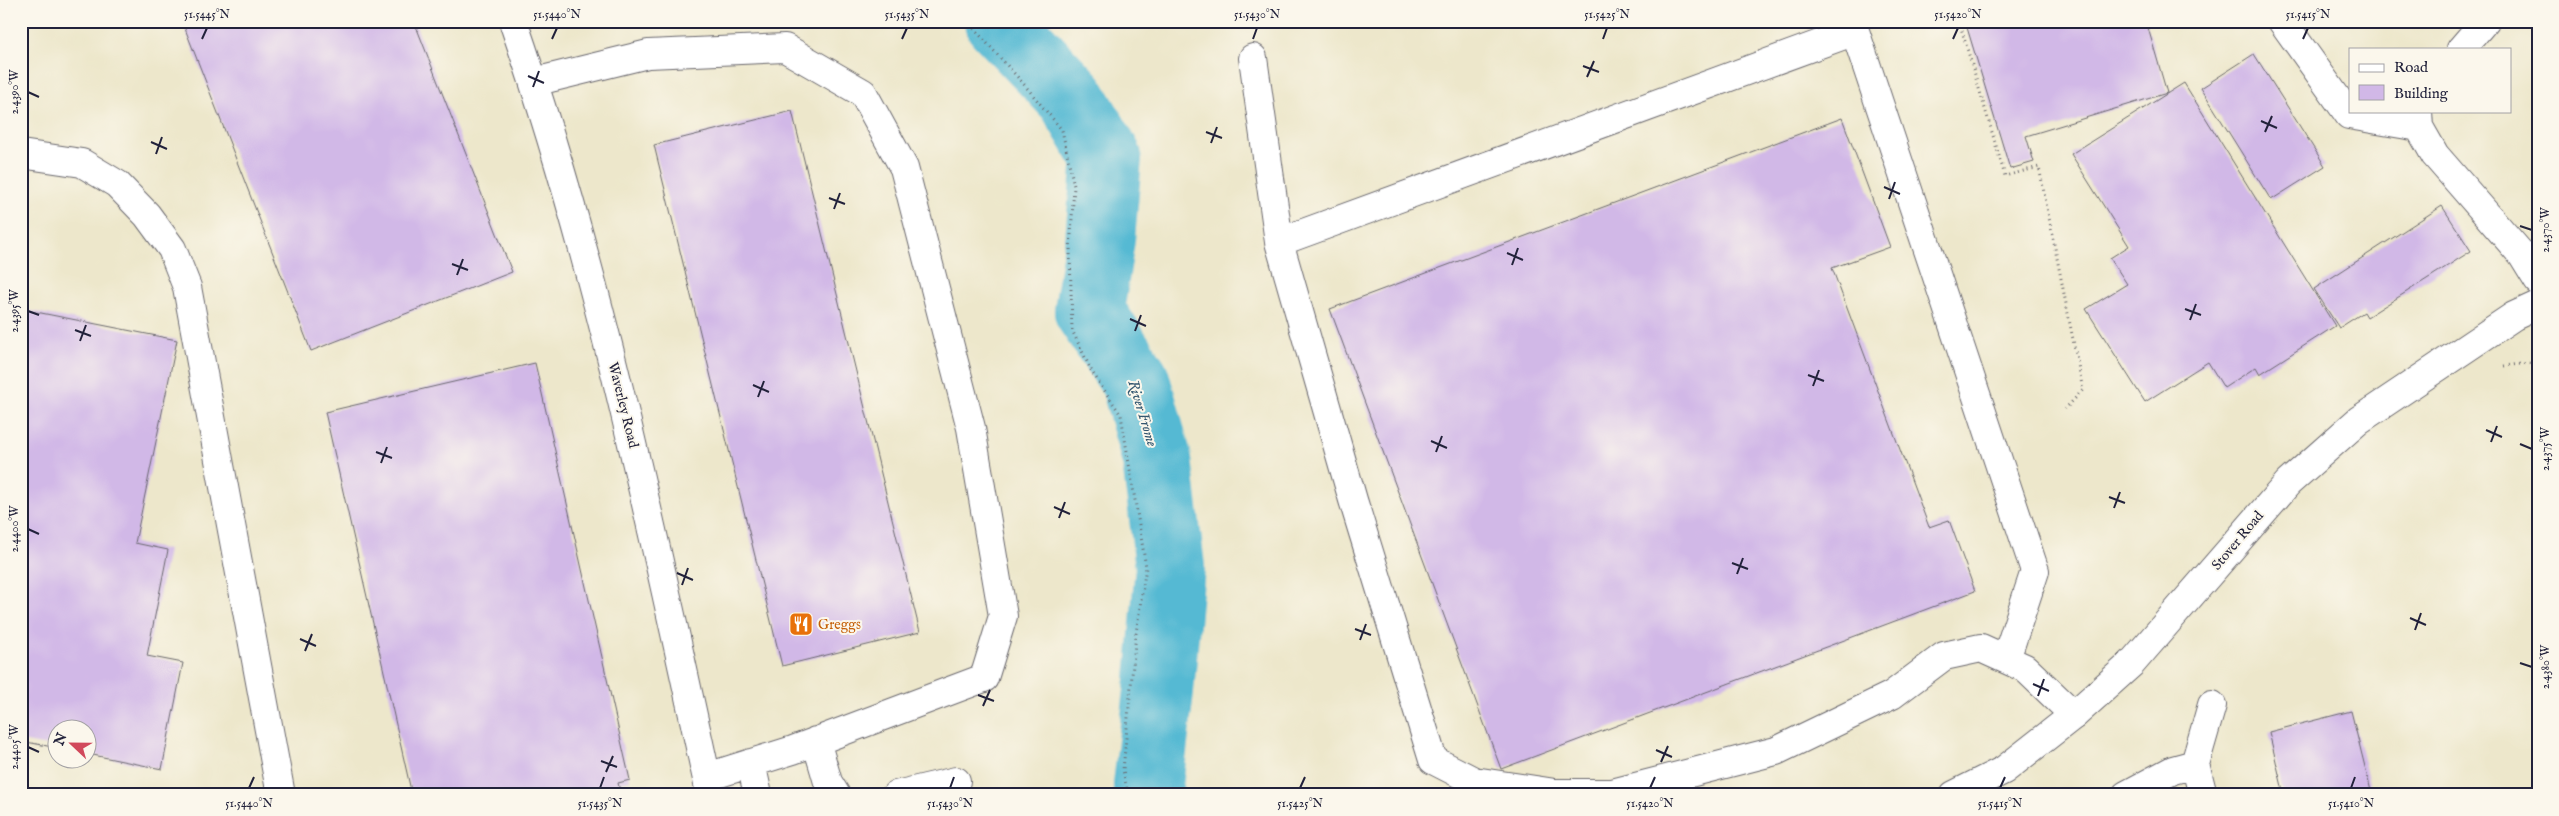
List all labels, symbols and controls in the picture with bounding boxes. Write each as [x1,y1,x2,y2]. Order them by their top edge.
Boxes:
text: 51.5445°N [184,7,231,22]
text: 51.5440°N [533,7,581,22]
text: 51.5435°N [885,7,930,22]
text: 51.5430°N [1234,7,1281,22]
text: 51.5425°N [1584,7,1630,22]
text: 51.5420°N [1934,7,1982,22]
text: 51.5415°N [2286,7,2331,22]
legend [2349,48,2512,112]
text: Road [2394,58,2429,77]
text: 2.4390°W [7,69,22,115]
text: Building [2394,84,2449,103]
text: 2.4370°W [2538,207,2553,253]
text: 2.4395°W [7,289,22,333]
street label: Waverley Road [604,360,643,451]
water label: River Frome [1123,378,1162,449]
text: 2.4375°W [2538,427,2553,471]
text: 2.4400°W [7,505,22,553]
street label: Stover Road [2208,507,2268,574]
restaurant icon: Greggs [788,611,814,637]
place label: Greggs [818,616,861,634]
text: 2.4380°W [2538,644,2553,689]
north arrow [48,718,98,768]
text: 2.4405°W [7,724,22,770]
text: N [50,731,71,749]
text: 51.5440°N [225,796,273,811]
text: 51.5435°N [578,796,623,811]
text: 51.5430°N [927,796,974,811]
text: 51.5425°N [1277,796,1323,811]
text: 51.5420°N [1626,796,1674,811]
text: 51.5415°N [1978,796,2023,811]
text: 51.5410°N [2328,796,2375,811]

